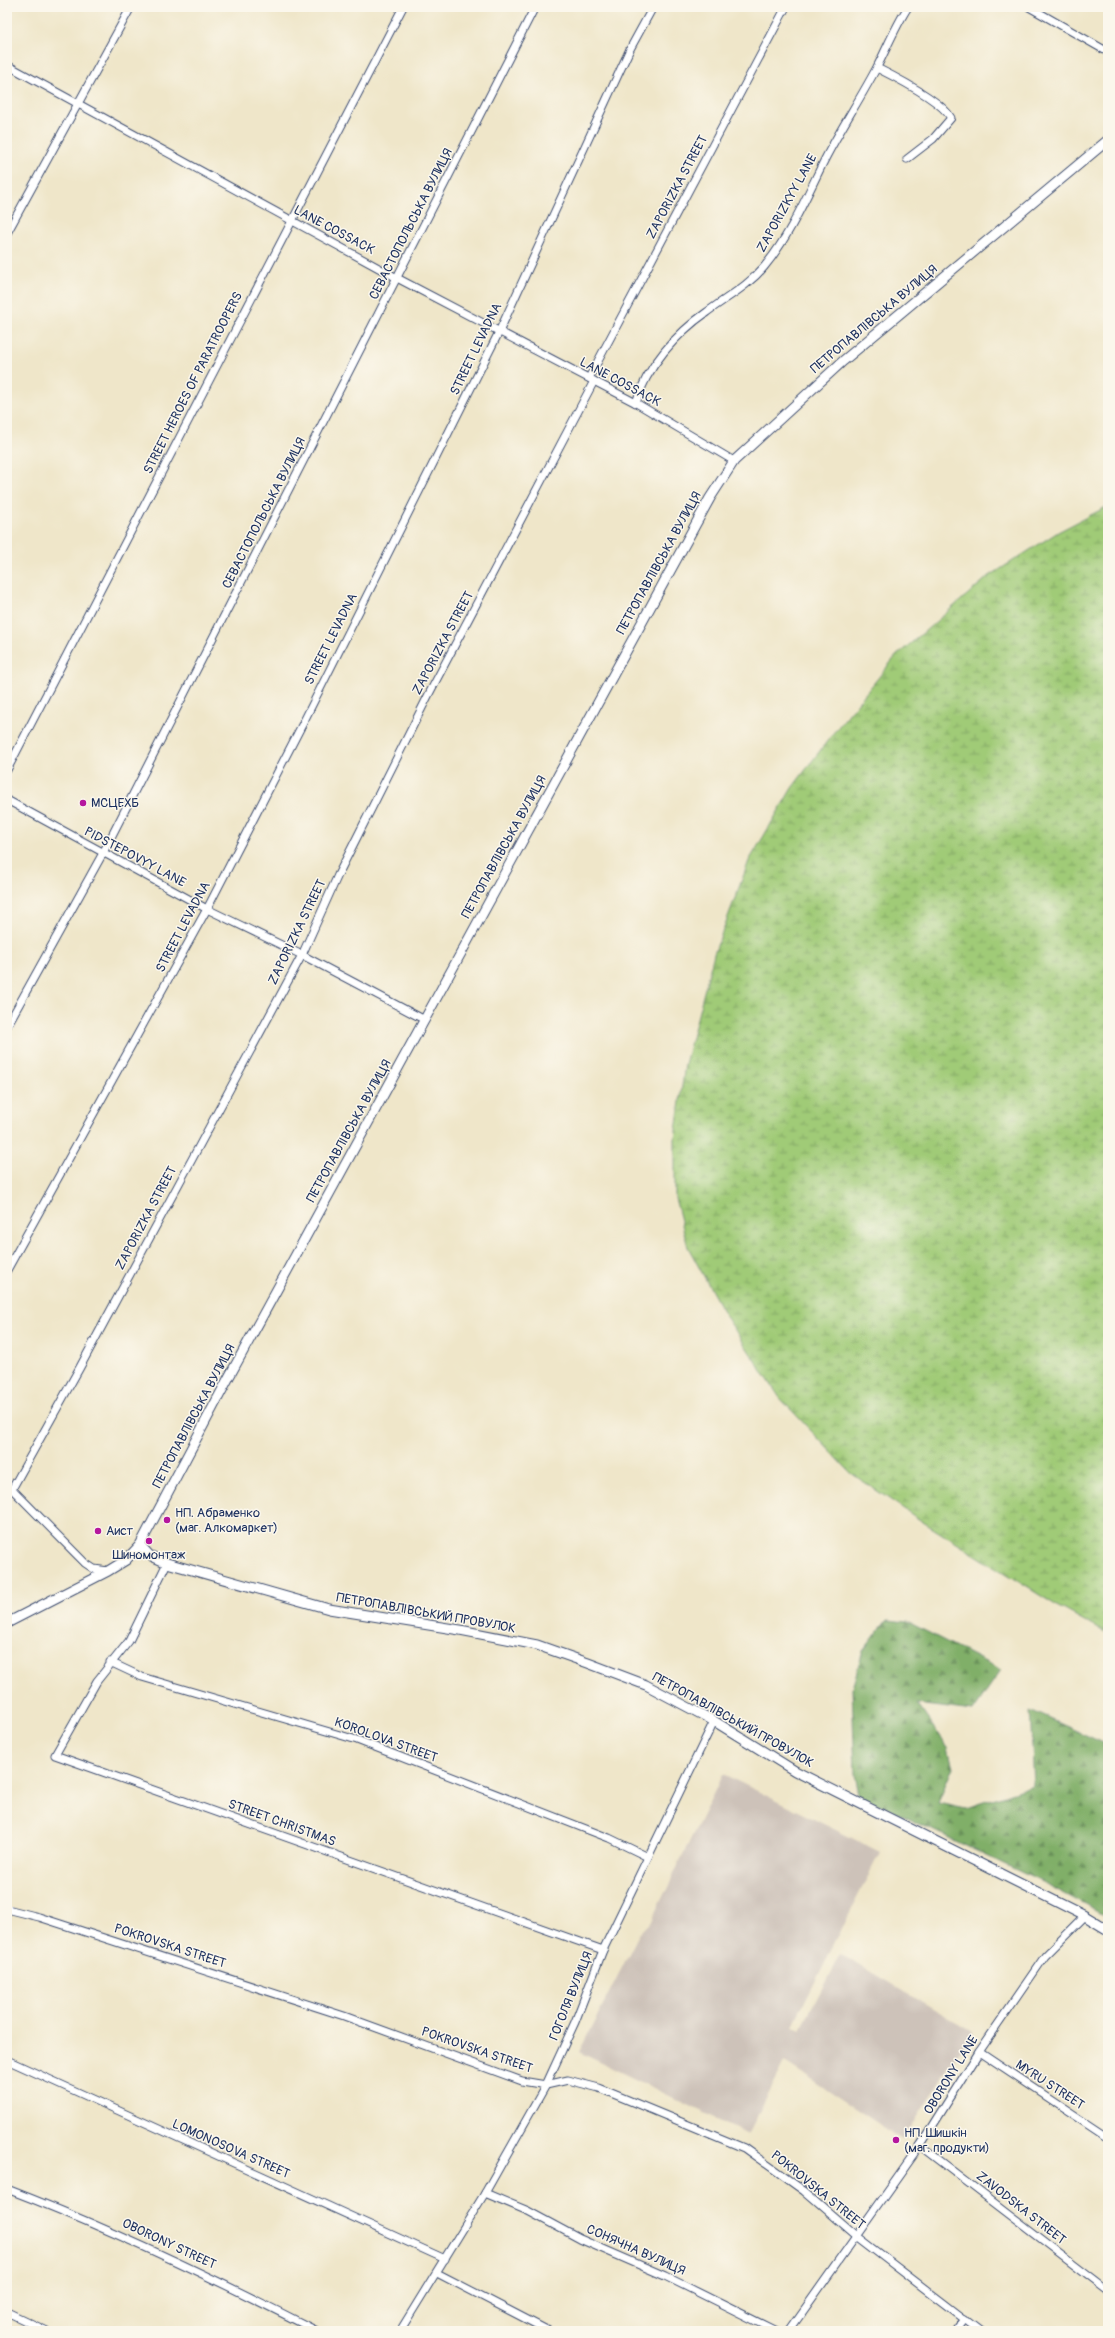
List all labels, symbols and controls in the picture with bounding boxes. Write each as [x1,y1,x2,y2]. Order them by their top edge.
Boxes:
street label: ZAPORIZKA STREET [643,132,711,242]
street label: СЕВАСТОПОЛЬСЬКА ВУЛИЦЯ [366,146,456,302]
street label: ZAPORIZKYY LANE [753,151,821,255]
street label: LANE COSSACK [291,202,377,258]
street label: ПЕТРОПАВЛІВСЬКА ВУЛИЦЯ [807,261,941,377]
street label: STREET HEROES OF PARATROOPERS [140,289,246,477]
street label: STREET LEVADNA [447,300,505,398]
street label: LANE COSSACK [577,354,663,410]
street label: СЕВАСТОПОЛЬСЬКА ВУЛИЦЯ [219,435,309,591]
street label: ПЕТРОПАВЛІВСЬКА ВУЛИЦЯ [613,489,705,637]
street label: ZAPORIZKA STREET [409,588,477,698]
street label: STREET LEVADNA [301,590,361,687]
street label: ПЕТРОПАВЛІВСЬКА ВУЛИЦЯ [458,773,550,921]
place label: МСЦЕХБ [91,795,139,811]
marker: МСЦЕХБ [78,798,88,808]
street label: PIDSTEPOVYY LANE [81,823,189,891]
street label: ZAPORIZKA STREET [265,877,329,987]
street label: STREET LEVADNA [152,878,214,975]
street label: ПЕТРОПАВЛІВСЬКА ВУЛИЦЯ [303,1057,395,1205]
street label: ZAPORIZKA STREET [112,1163,180,1273]
street label: ПЕТРОПАВЛІВСЬКА ВУЛИЦЯ [149,1341,239,1491]
place label: НП. Абраменко (маг. Алкомаркет) [175,1505,278,1536]
marker: НП. Абраменко (маг. Алкомаркет) [162,1515,172,1525]
place label: Аист [106,1523,134,1539]
marker: Аист [93,1526,103,1536]
marker: Шиномонтаж [144,1536,154,1546]
place label: Шиномонтаж [113,1547,186,1563]
street label: ПЕТРОПАВЛІВСЬКИЙ ПРОВУЛОК [335,1589,517,1637]
street label: ПЕТРОПАВЛІВСЬКИЙ ПРОВУЛОК [650,1669,816,1771]
street label: KOROLOVA STREET [332,1714,440,1766]
street label: STREET CHRISTMAS [226,1796,338,1850]
street label: POKROVSKA STREET [112,1920,228,1972]
street label: ГОГОЛЯ ВУЛИЦЯ [546,1949,596,2043]
street label: POKROVSKA STREET [419,2023,535,2077]
street label: OBORONY LANE [920,2032,982,2117]
street label: MYRU STREET [1013,2057,1087,2113]
street label: LOMONOSOVA STREET [170,2116,292,2182]
place label: НП. Шишкін (маг. продукти) [904,2125,990,2156]
marker: НП. Шишкін (маг. продукти) [891,2135,901,2145]
street label: POKROVSKA STREET [768,2147,868,2233]
street label: ZAVODSKA STREET [973,2168,1069,2248]
street label: OBORONY STREET [119,2215,219,2273]
street label: СОНЯЧНА ВУЛИЦЯ [584,2221,688,2279]

